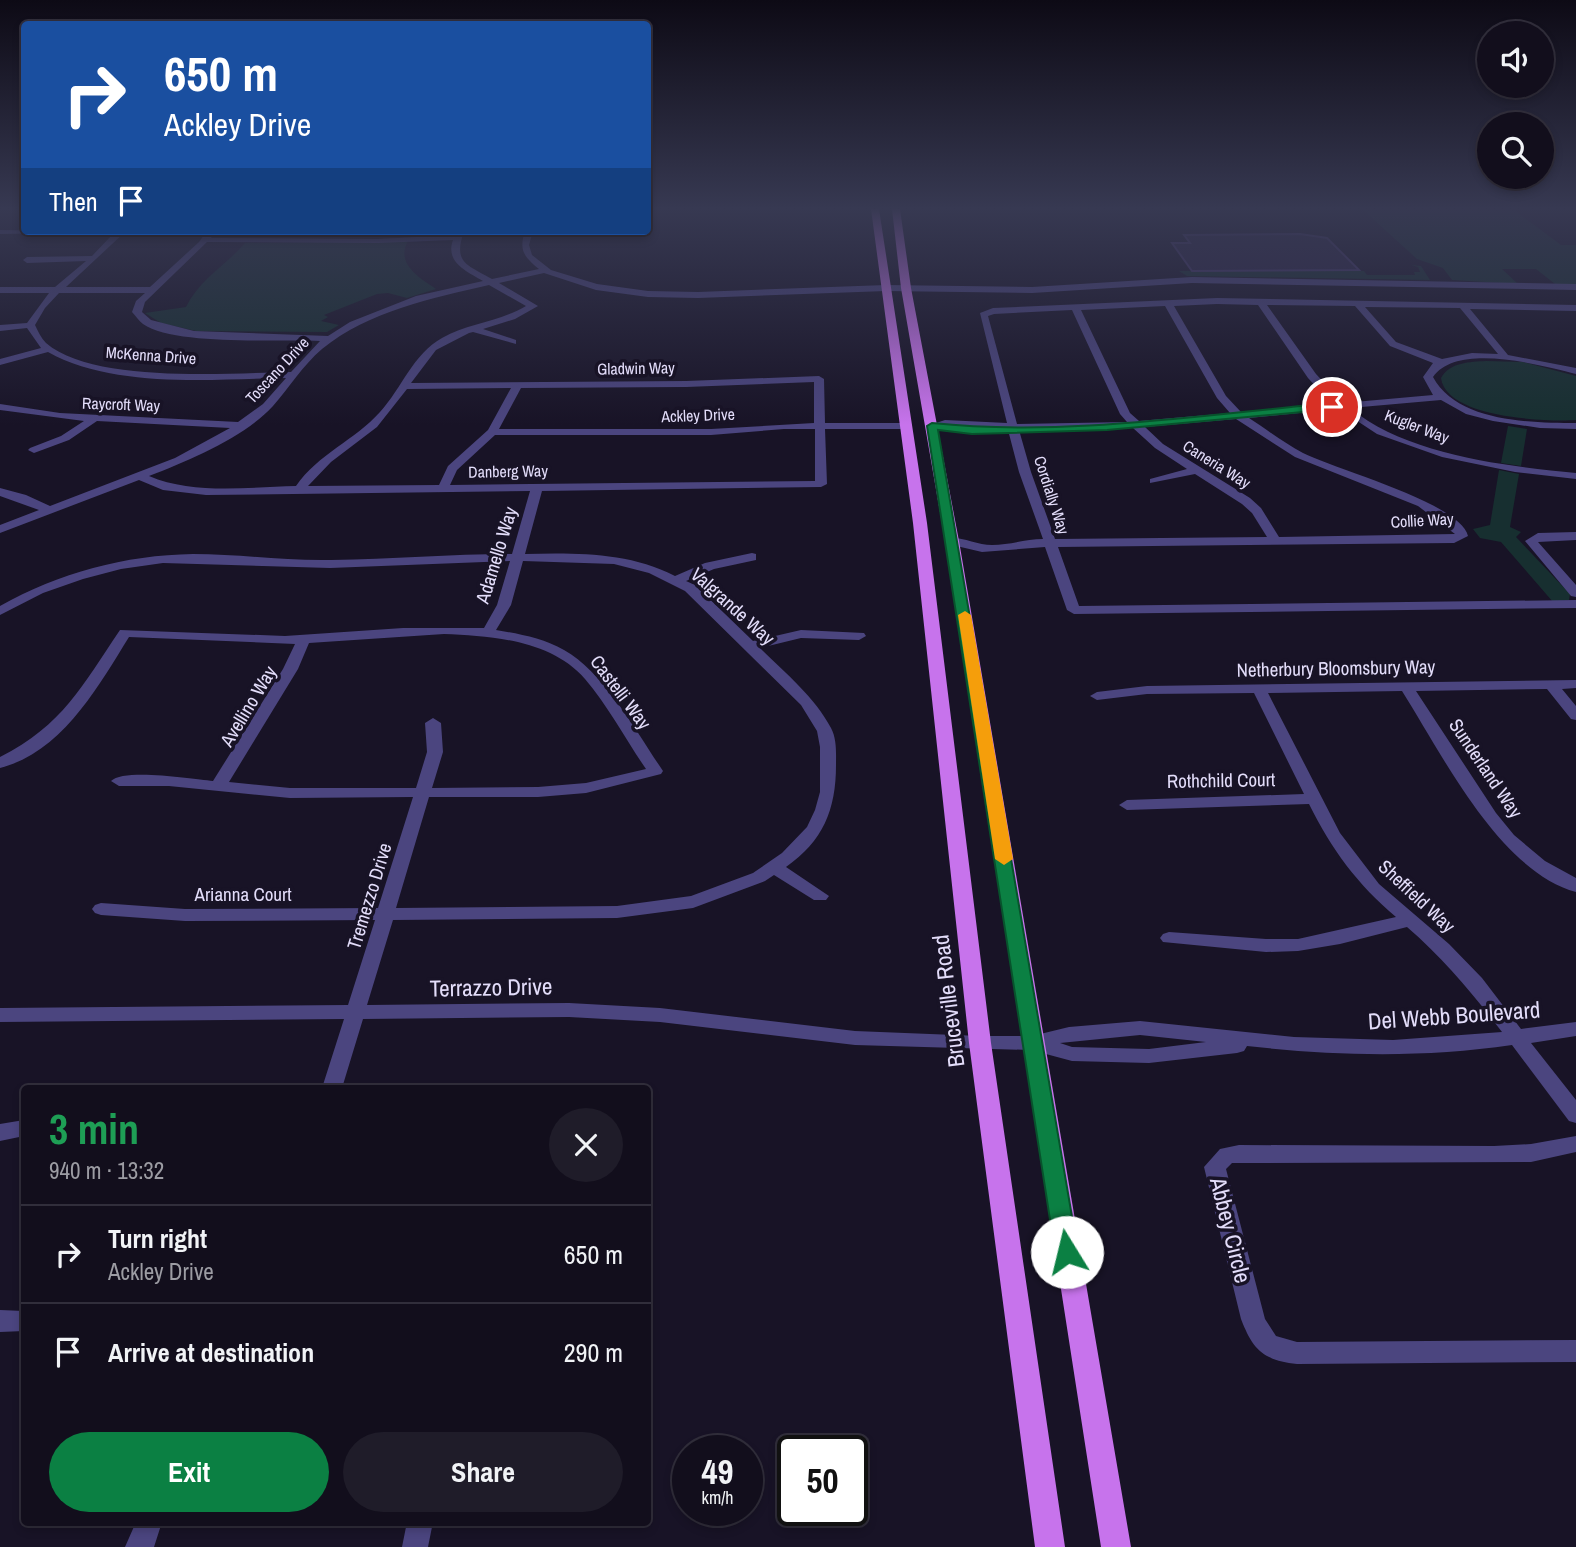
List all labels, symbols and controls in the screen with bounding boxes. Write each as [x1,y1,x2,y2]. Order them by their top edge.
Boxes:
map controls [1477,21,1554,189]
button: sound [1477,21,1554,98]
text: 650 m [164,40,278,106]
icon: right [49,49,140,140]
text: Ackley Drive [164,103,311,146]
button: search [1477,112,1554,189]
icon: arrive [112,182,150,220]
text: Then [49,184,98,219]
street label: Toscano Drive [240,332,314,408]
street label: McKenna Drive [105,341,197,369]
street label: Gladwin Way [597,356,675,380]
pin [1302,377,1362,437]
icon: arrive [1313,388,1351,426]
street label: Raycroft Way [82,392,161,416]
street label: Ackley Drive [660,403,735,427]
street label: Kugler Way [1382,404,1453,448]
street label: Caneria Way [1179,435,1255,494]
street label: Cordially Way [1029,453,1075,537]
street label: Danberg Way [468,459,548,483]
street label: Adamello Way [469,503,523,608]
street label: Collie Way [1390,507,1454,533]
street label: Valgrande Way [685,561,781,651]
street label: Castelli Way [584,649,658,735]
street label: Netherbury Bloomsbury Way [1236,653,1436,683]
street label: Avellino Way [213,661,282,752]
street label: Sunderland Way [1443,713,1529,823]
street label: Rothchild Court [1167,766,1276,794]
street label: Tremezzo Drive [340,839,398,953]
street label: Sheffield Way [1373,854,1461,938]
street label: Arianna Court [194,881,292,907]
street label: Bruceville Road [925,933,971,1069]
street label: Terrazzo Drive [429,970,553,1004]
street label: Del Webb Boulevard [1367,994,1541,1036]
text: 3 min [49,1101,139,1157]
button: close [549,1108,623,1182]
text: 940 m · 13:32 [49,1155,164,1186]
street label: Abbey Circle [1203,1173,1259,1286]
position arrow [1030,1215,1104,1289]
text: Turn right [108,1221,207,1256]
icon: right [49,1235,87,1273]
text: 650 m [564,1237,623,1272]
text: Ackley Drive [108,1256,214,1287]
icon: arrive [49,1333,87,1371]
text: Arrive at destination [108,1335,314,1370]
text: 290 m [564,1335,623,1370]
button: Exit [49,1432,329,1512]
button: Share [343,1432,623,1512]
speed limit sign: 50 [777,1435,868,1526]
text: 49 [702,1448,733,1495]
text: km/h [702,1485,734,1510]

